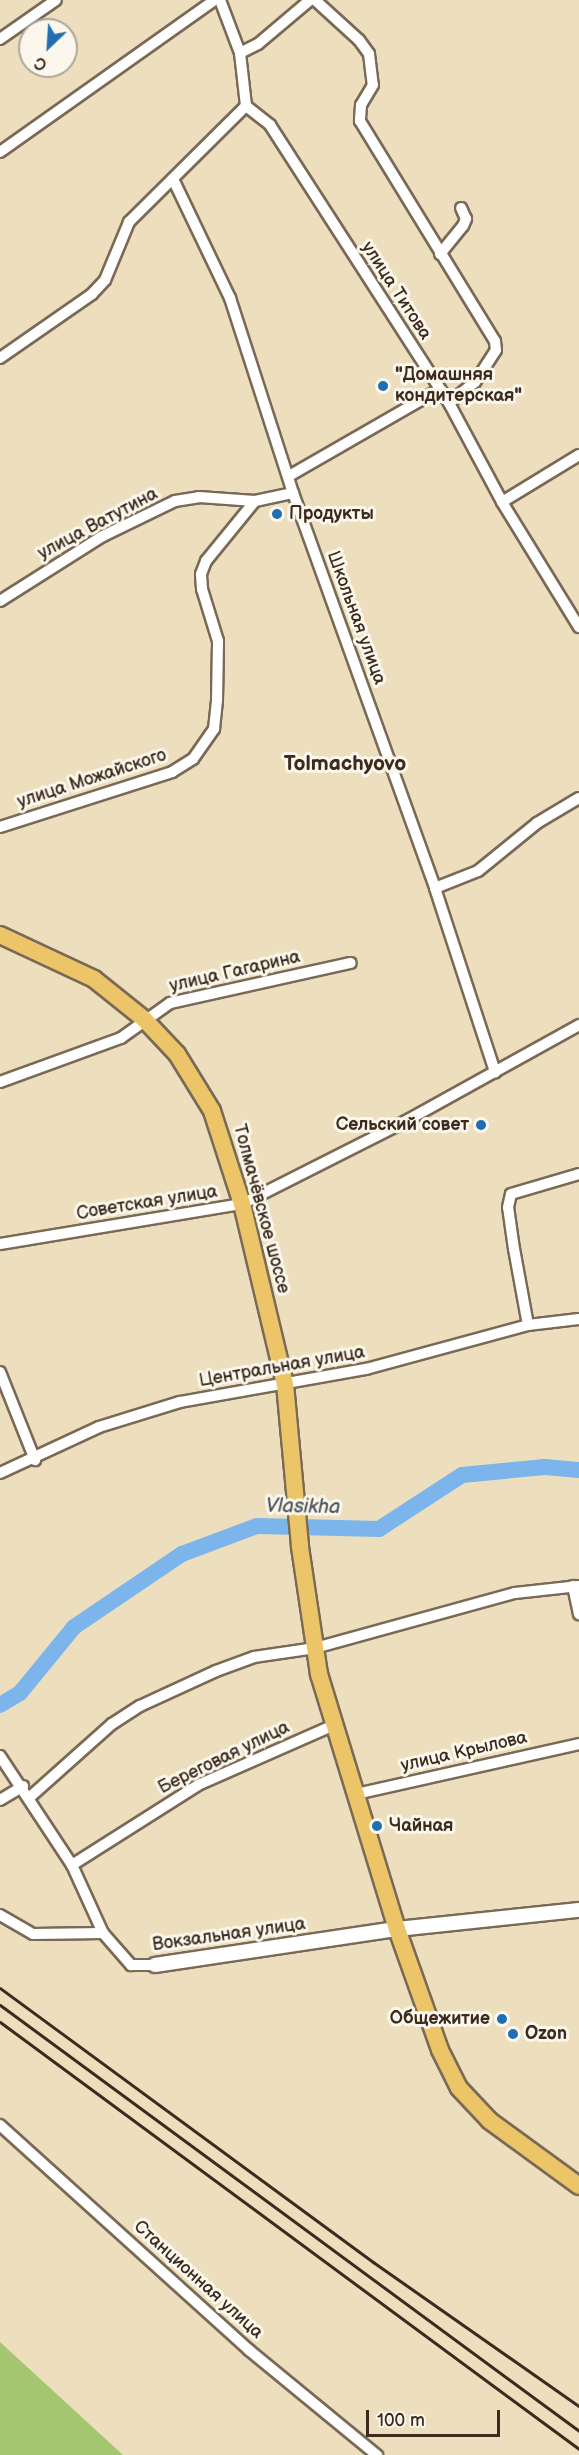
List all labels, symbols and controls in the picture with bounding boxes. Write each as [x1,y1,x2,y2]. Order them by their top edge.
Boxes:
north arrow [18,18,78,78]
text: С [32,52,50,74]
street label: улица Титова [356,238,436,344]
place label: "Домашняя кондитерская" [395,365,522,407]
marker: "Домашняя кондитерская" [376,379,390,393]
street label: улица Ватутина [34,483,162,565]
place label: Продукты [289,503,374,525]
marker: Продукты [270,507,284,521]
street label: Школьная улица [322,548,390,688]
street label: улица Можайского [15,745,169,813]
district label: Tolmachyovo [284,751,406,777]
street label: улица Гагарина [168,946,302,998]
place label: Сельский совет [336,1114,469,1136]
marker: Сельский совет [474,1118,488,1132]
street label: Толмачёвское шоссе [228,1122,294,1296]
street label: Советская улица [75,1181,219,1225]
street label: Центральная улица [198,1342,366,1392]
water label: Vlasikha [266,1494,340,1520]
street label: Береговая улица [155,1717,293,1799]
street label: улица Крылова [399,1727,529,1777]
place label: Чайная [389,1815,453,1837]
marker: Чайная [370,1819,384,1833]
street label: Вокзальная улица [151,1914,307,1956]
place label: Общежитие [390,2008,490,2030]
marker: Общежитие [495,2012,509,2026]
place label: Ozon [525,2023,567,2045]
marker: Ozon [506,2027,520,2041]
street label: Станционная улица [129,2216,267,2344]
scale bar [369,2398,502,2436]
text: 100 m [377,2410,425,2431]

